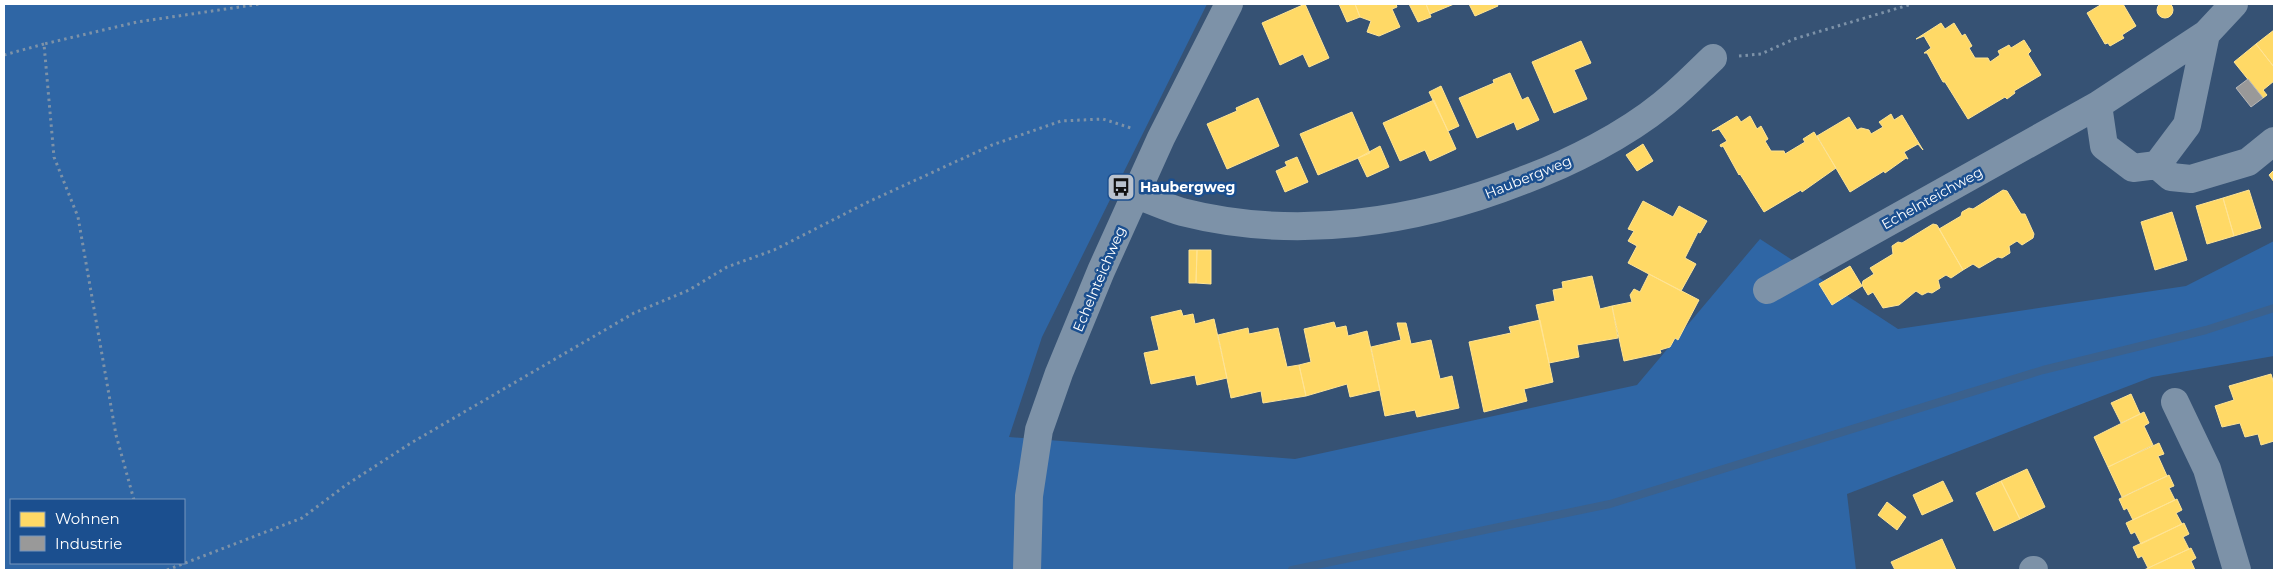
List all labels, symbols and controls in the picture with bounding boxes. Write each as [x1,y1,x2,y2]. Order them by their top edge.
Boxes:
street label: Haubergweg [1482,151,1574,203]
street label: Echelnteichweg [1878,163,1986,233]
bus stop icon: Haubergweg [1106,172,1136,202]
place label: Haubergweg [1140,178,1235,196]
street label: Echelnteichweg [1069,223,1129,335]
legend [10,499,185,564]
text: Wohnen [55,509,120,528]
text: Industrie [55,534,122,553]

